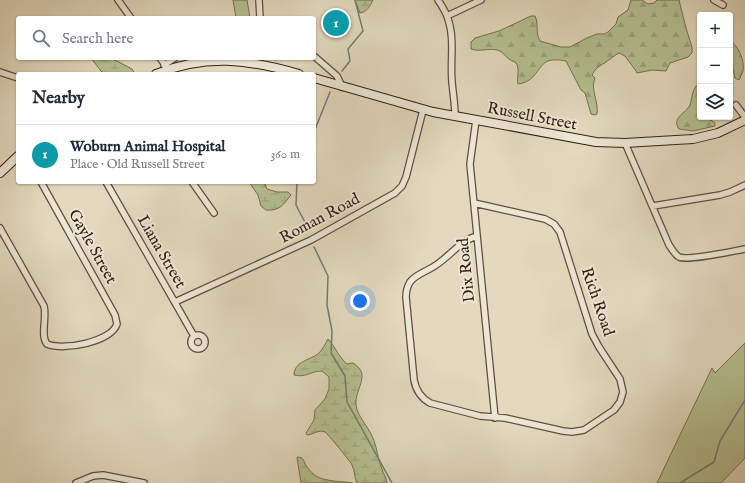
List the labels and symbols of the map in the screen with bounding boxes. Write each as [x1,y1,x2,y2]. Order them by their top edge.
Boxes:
pin: 1 [323,8,349,38]
street label: Russell Street [485,99,579,136]
street label: Roman Road [276,189,364,249]
street label: Gayle Street [63,206,121,288]
street label: Liana Street [132,212,190,293]
street label: Dix Road [454,236,480,303]
street label: Rich Road [576,265,618,339]
your location [350,291,370,311]

